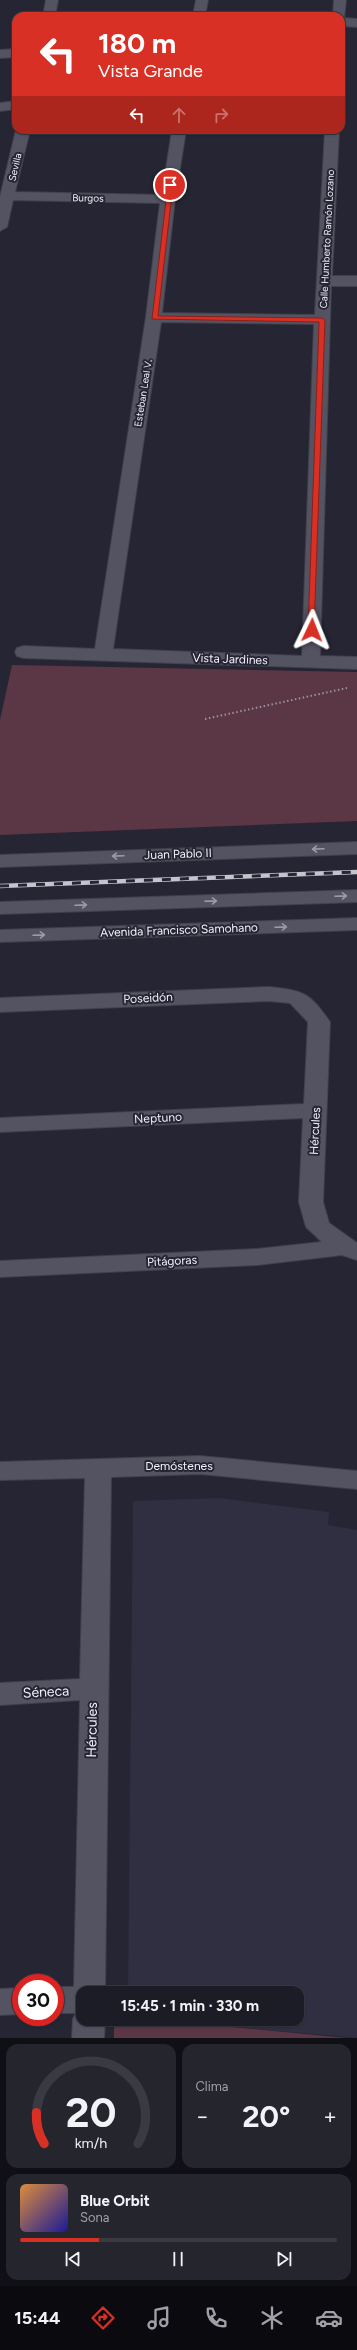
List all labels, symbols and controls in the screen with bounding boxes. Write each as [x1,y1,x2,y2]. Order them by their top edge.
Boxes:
text: 180 m [98,26,176,60]
icon: left [32,28,84,80]
text: Vista Grande [98,60,203,82]
icon: left [126,104,148,126]
icon: ahead [168,104,190,126]
icon: right [210,104,232,126]
street label: Sevilla [5,152,25,182]
pin [153,168,187,202]
street label: Calle Humberto Ramón Lozano [317,169,337,309]
icon: arrive [159,174,181,196]
street label: Burgos [72,191,104,205]
street label: Esteban Leal V. [131,358,155,428]
position arrow [291,609,333,651]
street label: Vista Jardines [192,651,268,667]
one-way arrow [312,845,325,853]
street label: Juan Pablo II [144,846,212,862]
one-way arrow [112,853,125,860]
one-way arrow [334,892,347,900]
one-way arrow [204,897,217,904]
one-way arrow [74,901,87,909]
street label: Avenida Francisco Samohano [100,920,258,940]
one-way arrow [274,923,287,930]
one-way arrow [32,931,45,939]
street label: Poseidón [123,990,173,1006]
street label: Hércules [307,1106,323,1155]
street label: Neptuno [134,1110,182,1126]
street label: Pitágoras [147,1253,198,1269]
street label: Demóstenes [145,1459,213,1473]
street label: Séneca [22,1682,70,1702]
street label: Hércules [83,1702,101,1758]
speed limit sign: 30 [12,1974,64,2026]
text: 15:45 · 1 min · 330 m [121,1997,259,2015]
text: Clima [196,2079,228,2094]
text: 20 [65,2087,116,2137]
text: 20° [242,2098,290,2135]
text: − [196,2103,209,2130]
text: + [323,2103,337,2130]
text: km/h [74,2134,107,2152]
text: Blue Orbit [80,2192,150,2210]
text: Sona [80,2210,109,2225]
icon: previous [62,2248,84,2270]
icon: pause [167,2248,189,2270]
icon: next [273,2248,295,2270]
icon: directions [89,2304,117,2332]
icon: music [145,2304,173,2332]
icon: phone [202,2304,230,2332]
icon: climate [258,2304,286,2332]
icon: car [315,2304,343,2332]
text: 15:44 [14,2307,60,2329]

